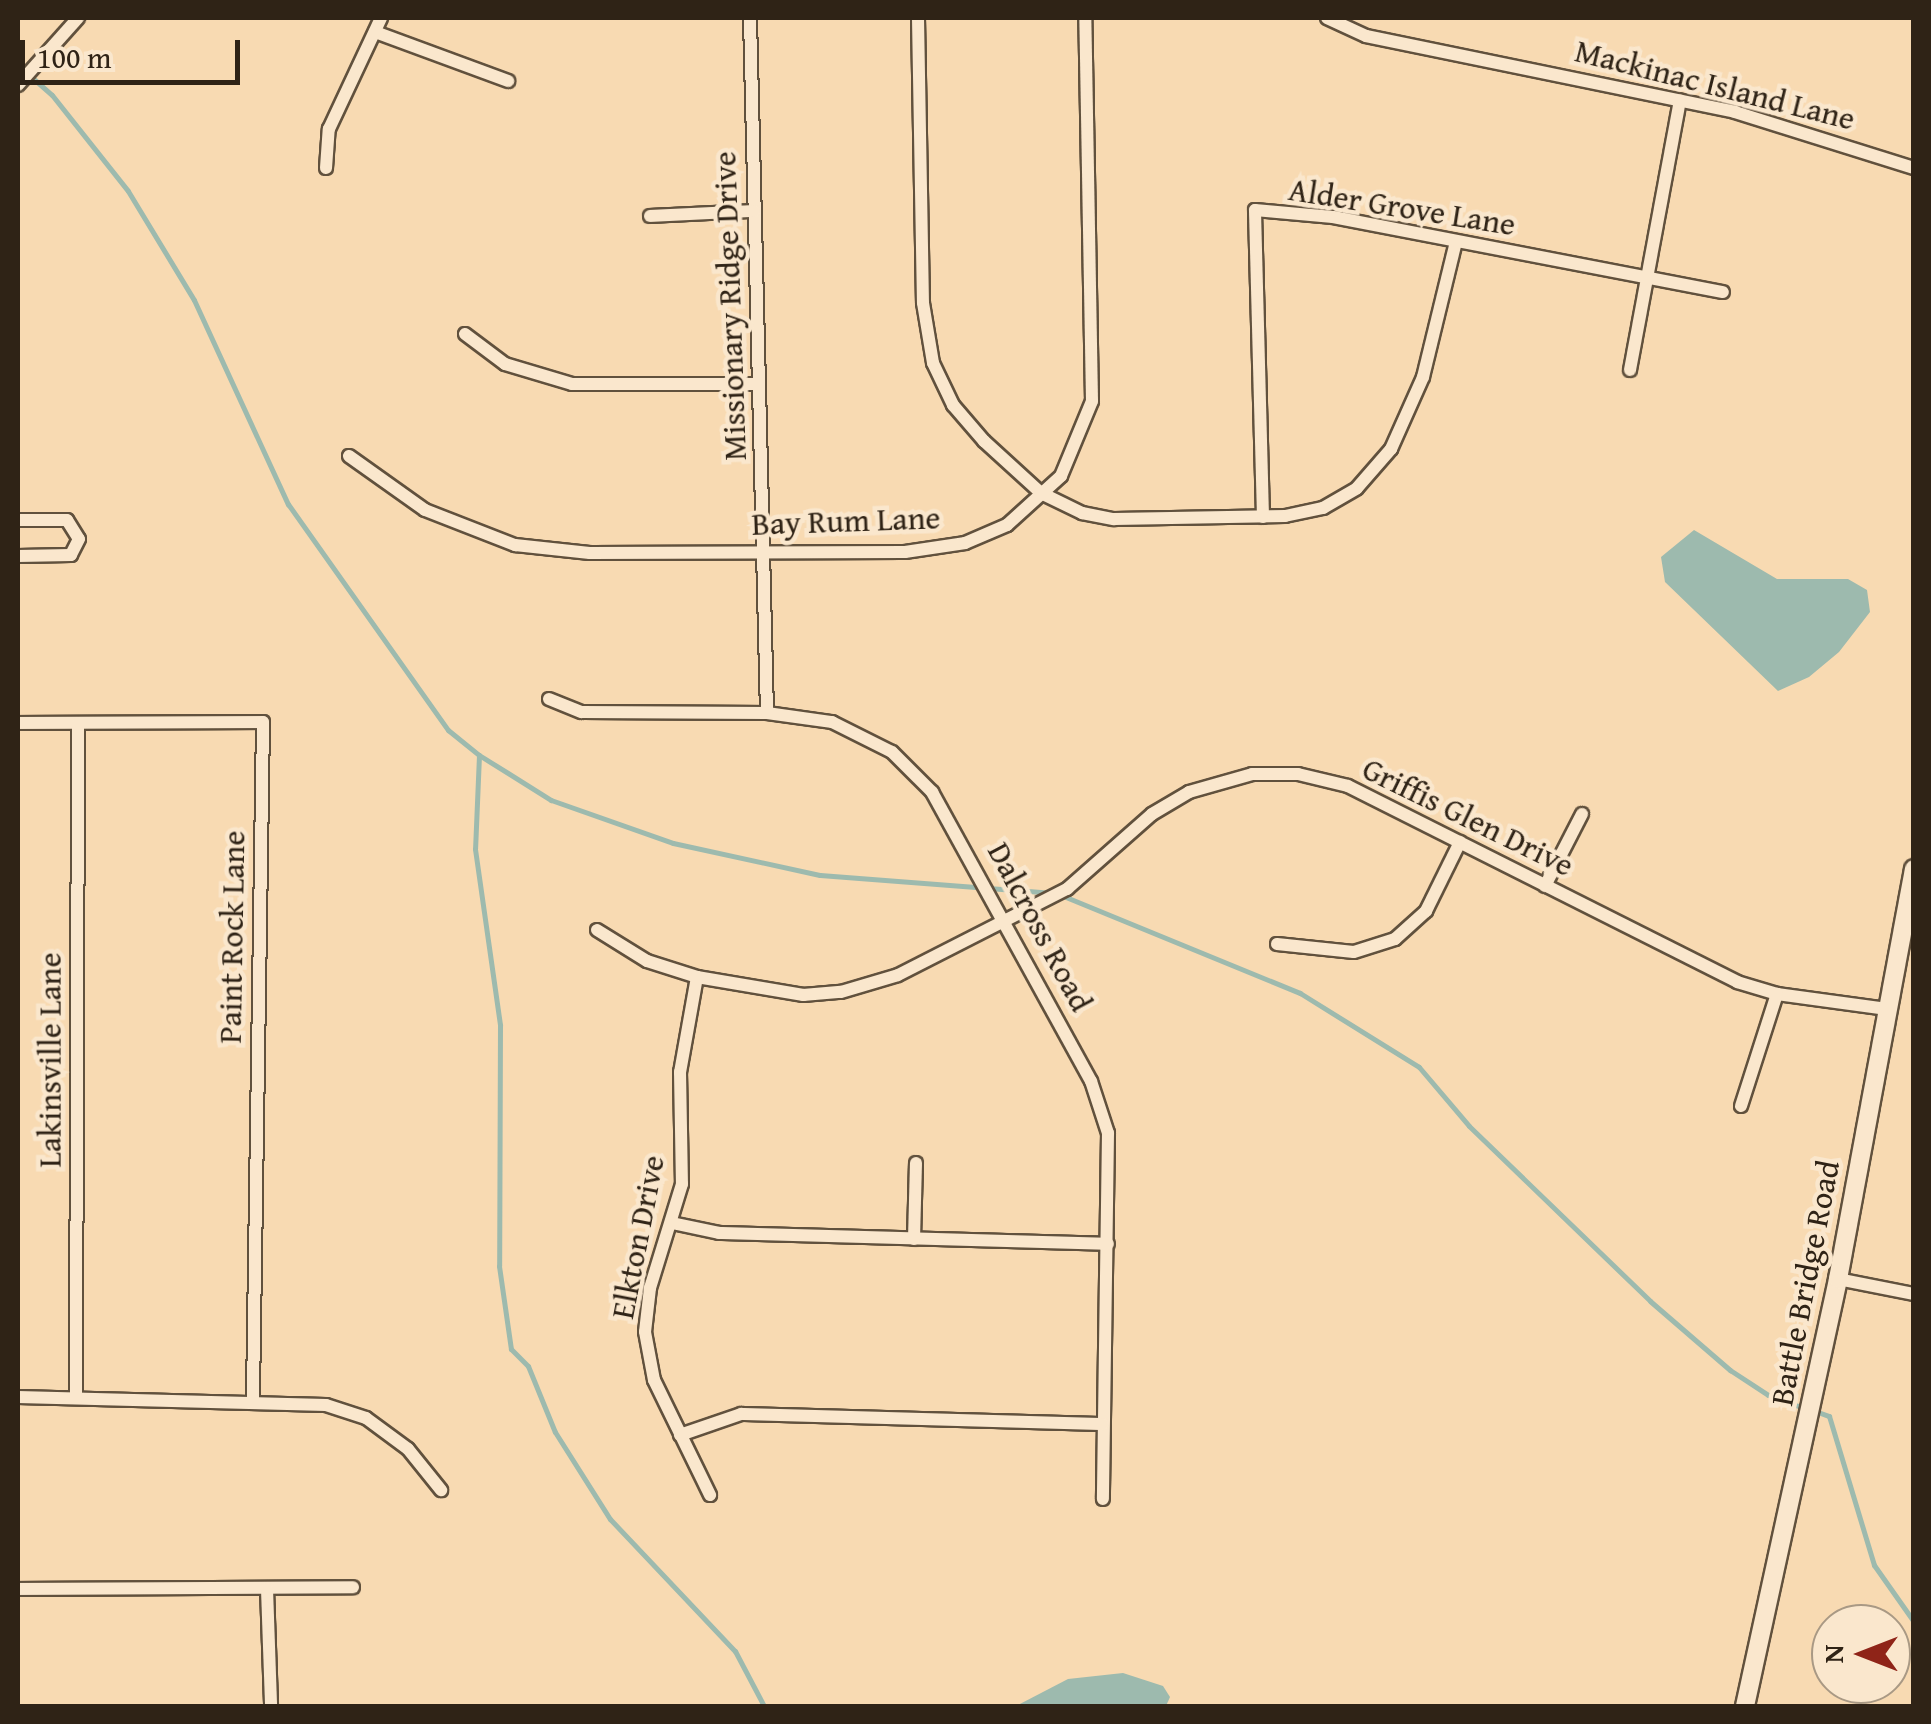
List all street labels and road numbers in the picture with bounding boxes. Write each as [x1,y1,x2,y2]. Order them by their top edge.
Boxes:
street label: Mackinac Island Lane [1571,32,1859,138]
street label: Missionary Ridge Drive [705,151,755,461]
street label: Alder Grove Lane [1286,170,1518,244]
street label: Bay Rum Lane [751,499,941,543]
street label: Griffis Glen Drive [1356,749,1580,885]
street label: Paint Rock Lane [211,830,253,1044]
street label: Dalcross Road [979,836,1101,1018]
street label: Lakinsville Lane [31,952,69,1168]
street label: Elkton Drive [603,1152,673,1322]
street label: Battle Bridge Road [1762,1157,1848,1409]

